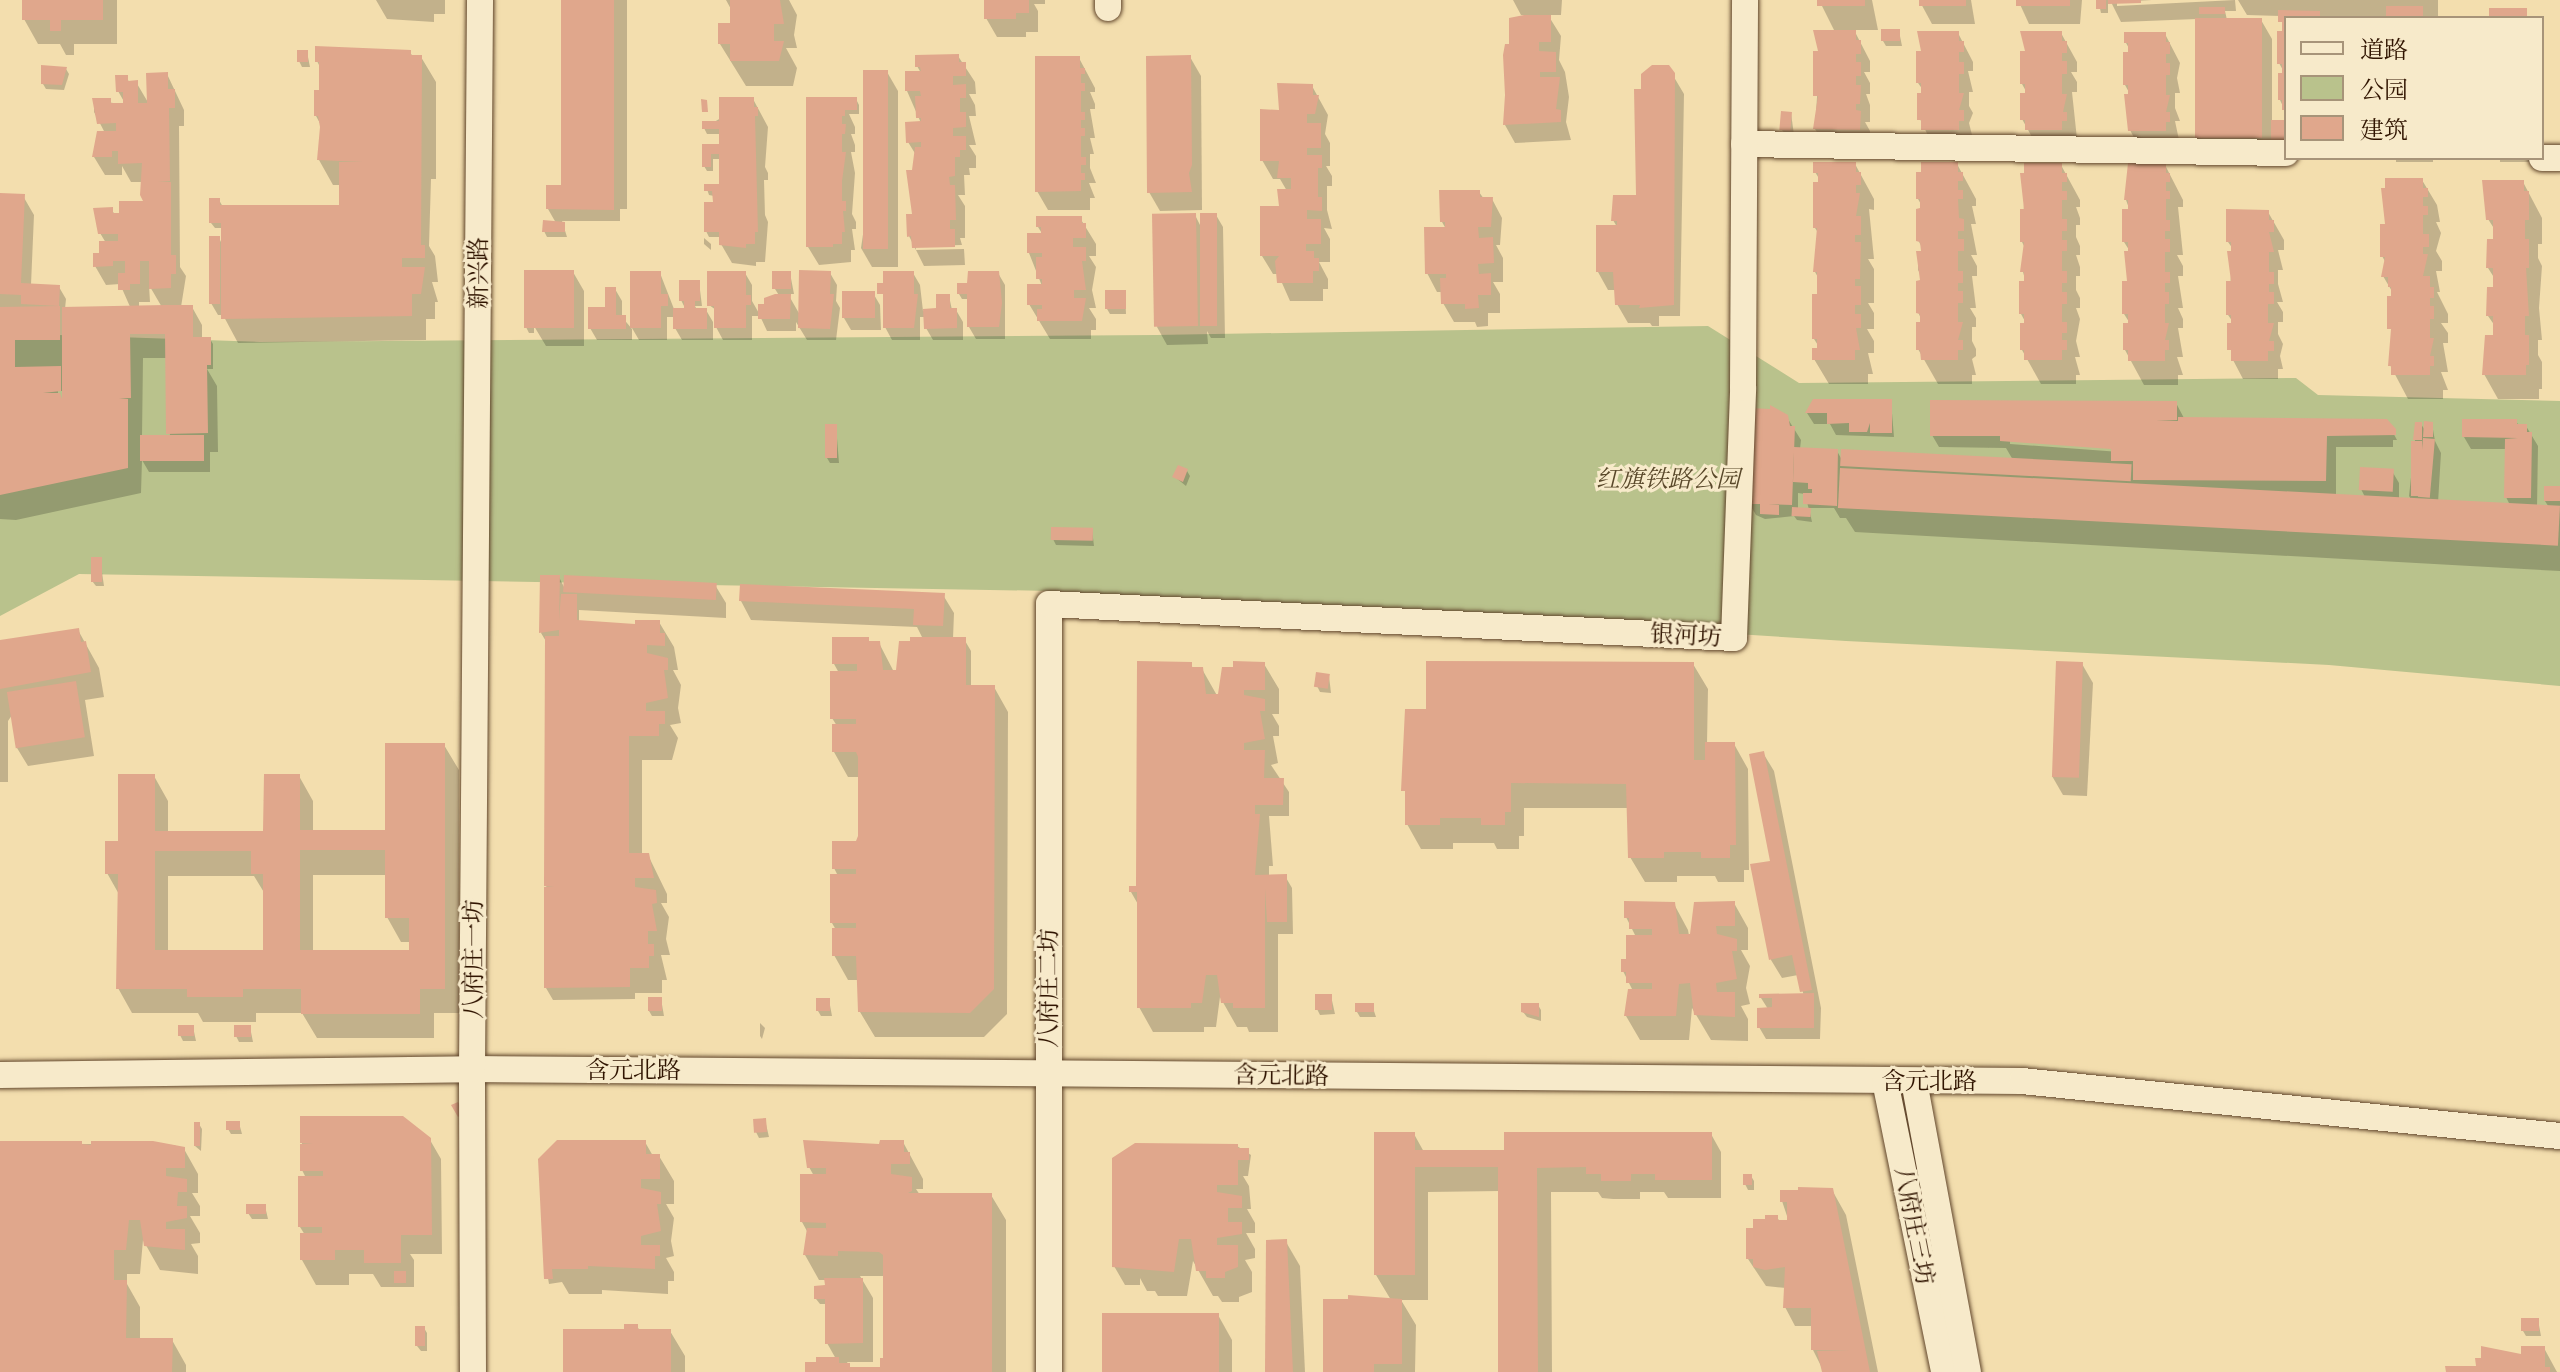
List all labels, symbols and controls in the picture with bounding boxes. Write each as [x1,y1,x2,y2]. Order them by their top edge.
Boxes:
legend [2284,16,2544,160]
text: 道路 [2360,32,2408,67]
text: 公园 [2360,72,2408,107]
text: 建筑 [2360,112,2408,147]
street label: 新兴路 [464,237,492,309]
park label: 红旗铁路公园 [1596,465,1740,493]
street label: 银河坊 [1649,619,1723,651]
street label: 八府庄一坊 [459,899,487,1019]
street label: 八府庄二坊 [1034,928,1062,1048]
street label: 含元北路 [585,1056,681,1084]
street label: 含元北路 [1233,1060,1329,1090]
street label: 含元北路 [1881,1067,1977,1095]
street label: 八府庄三坊 [1889,1164,1941,1288]

